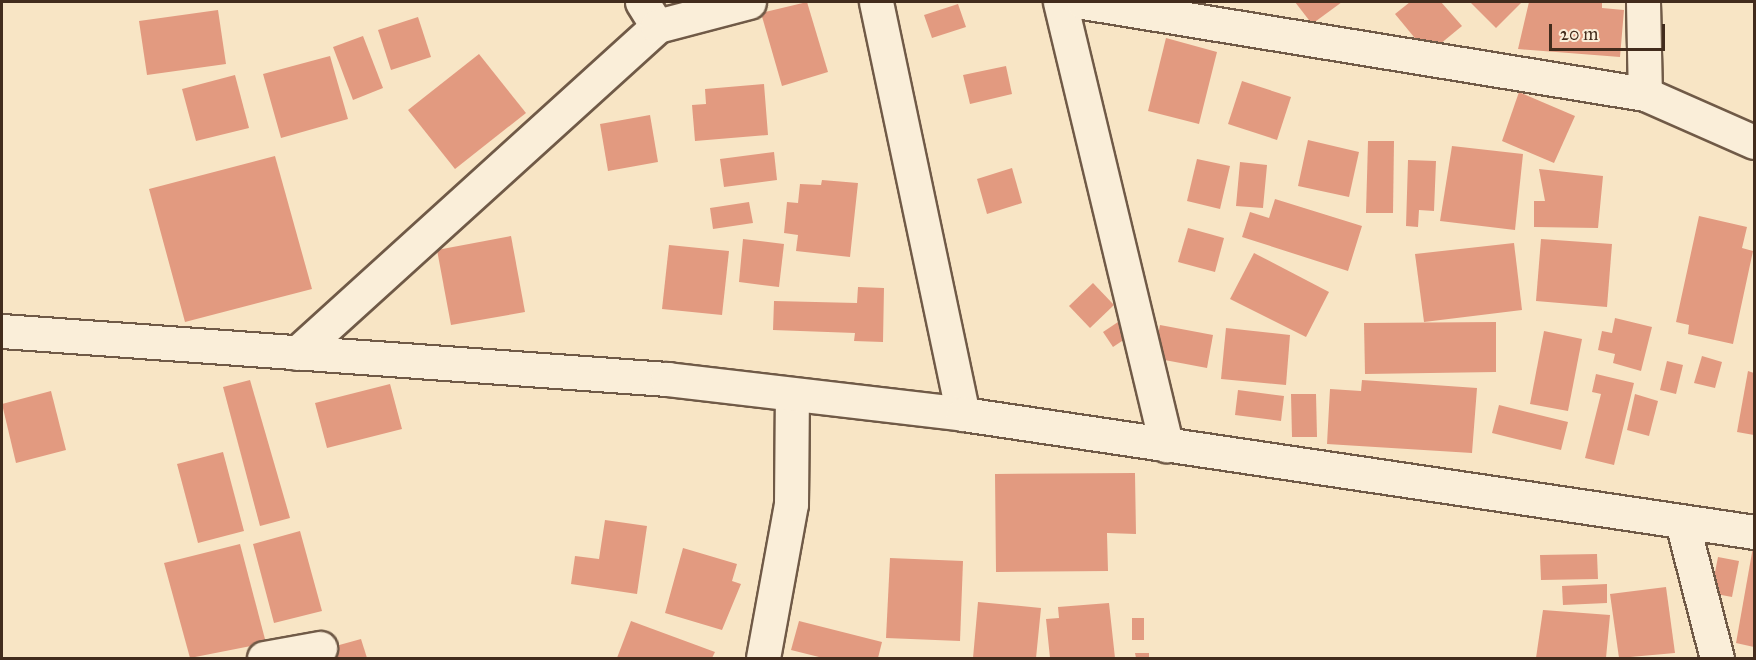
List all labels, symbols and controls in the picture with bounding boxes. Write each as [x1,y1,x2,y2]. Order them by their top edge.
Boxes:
scale bar [1552,12,1668,50]
text: 20 m [1560,23,1598,45]

